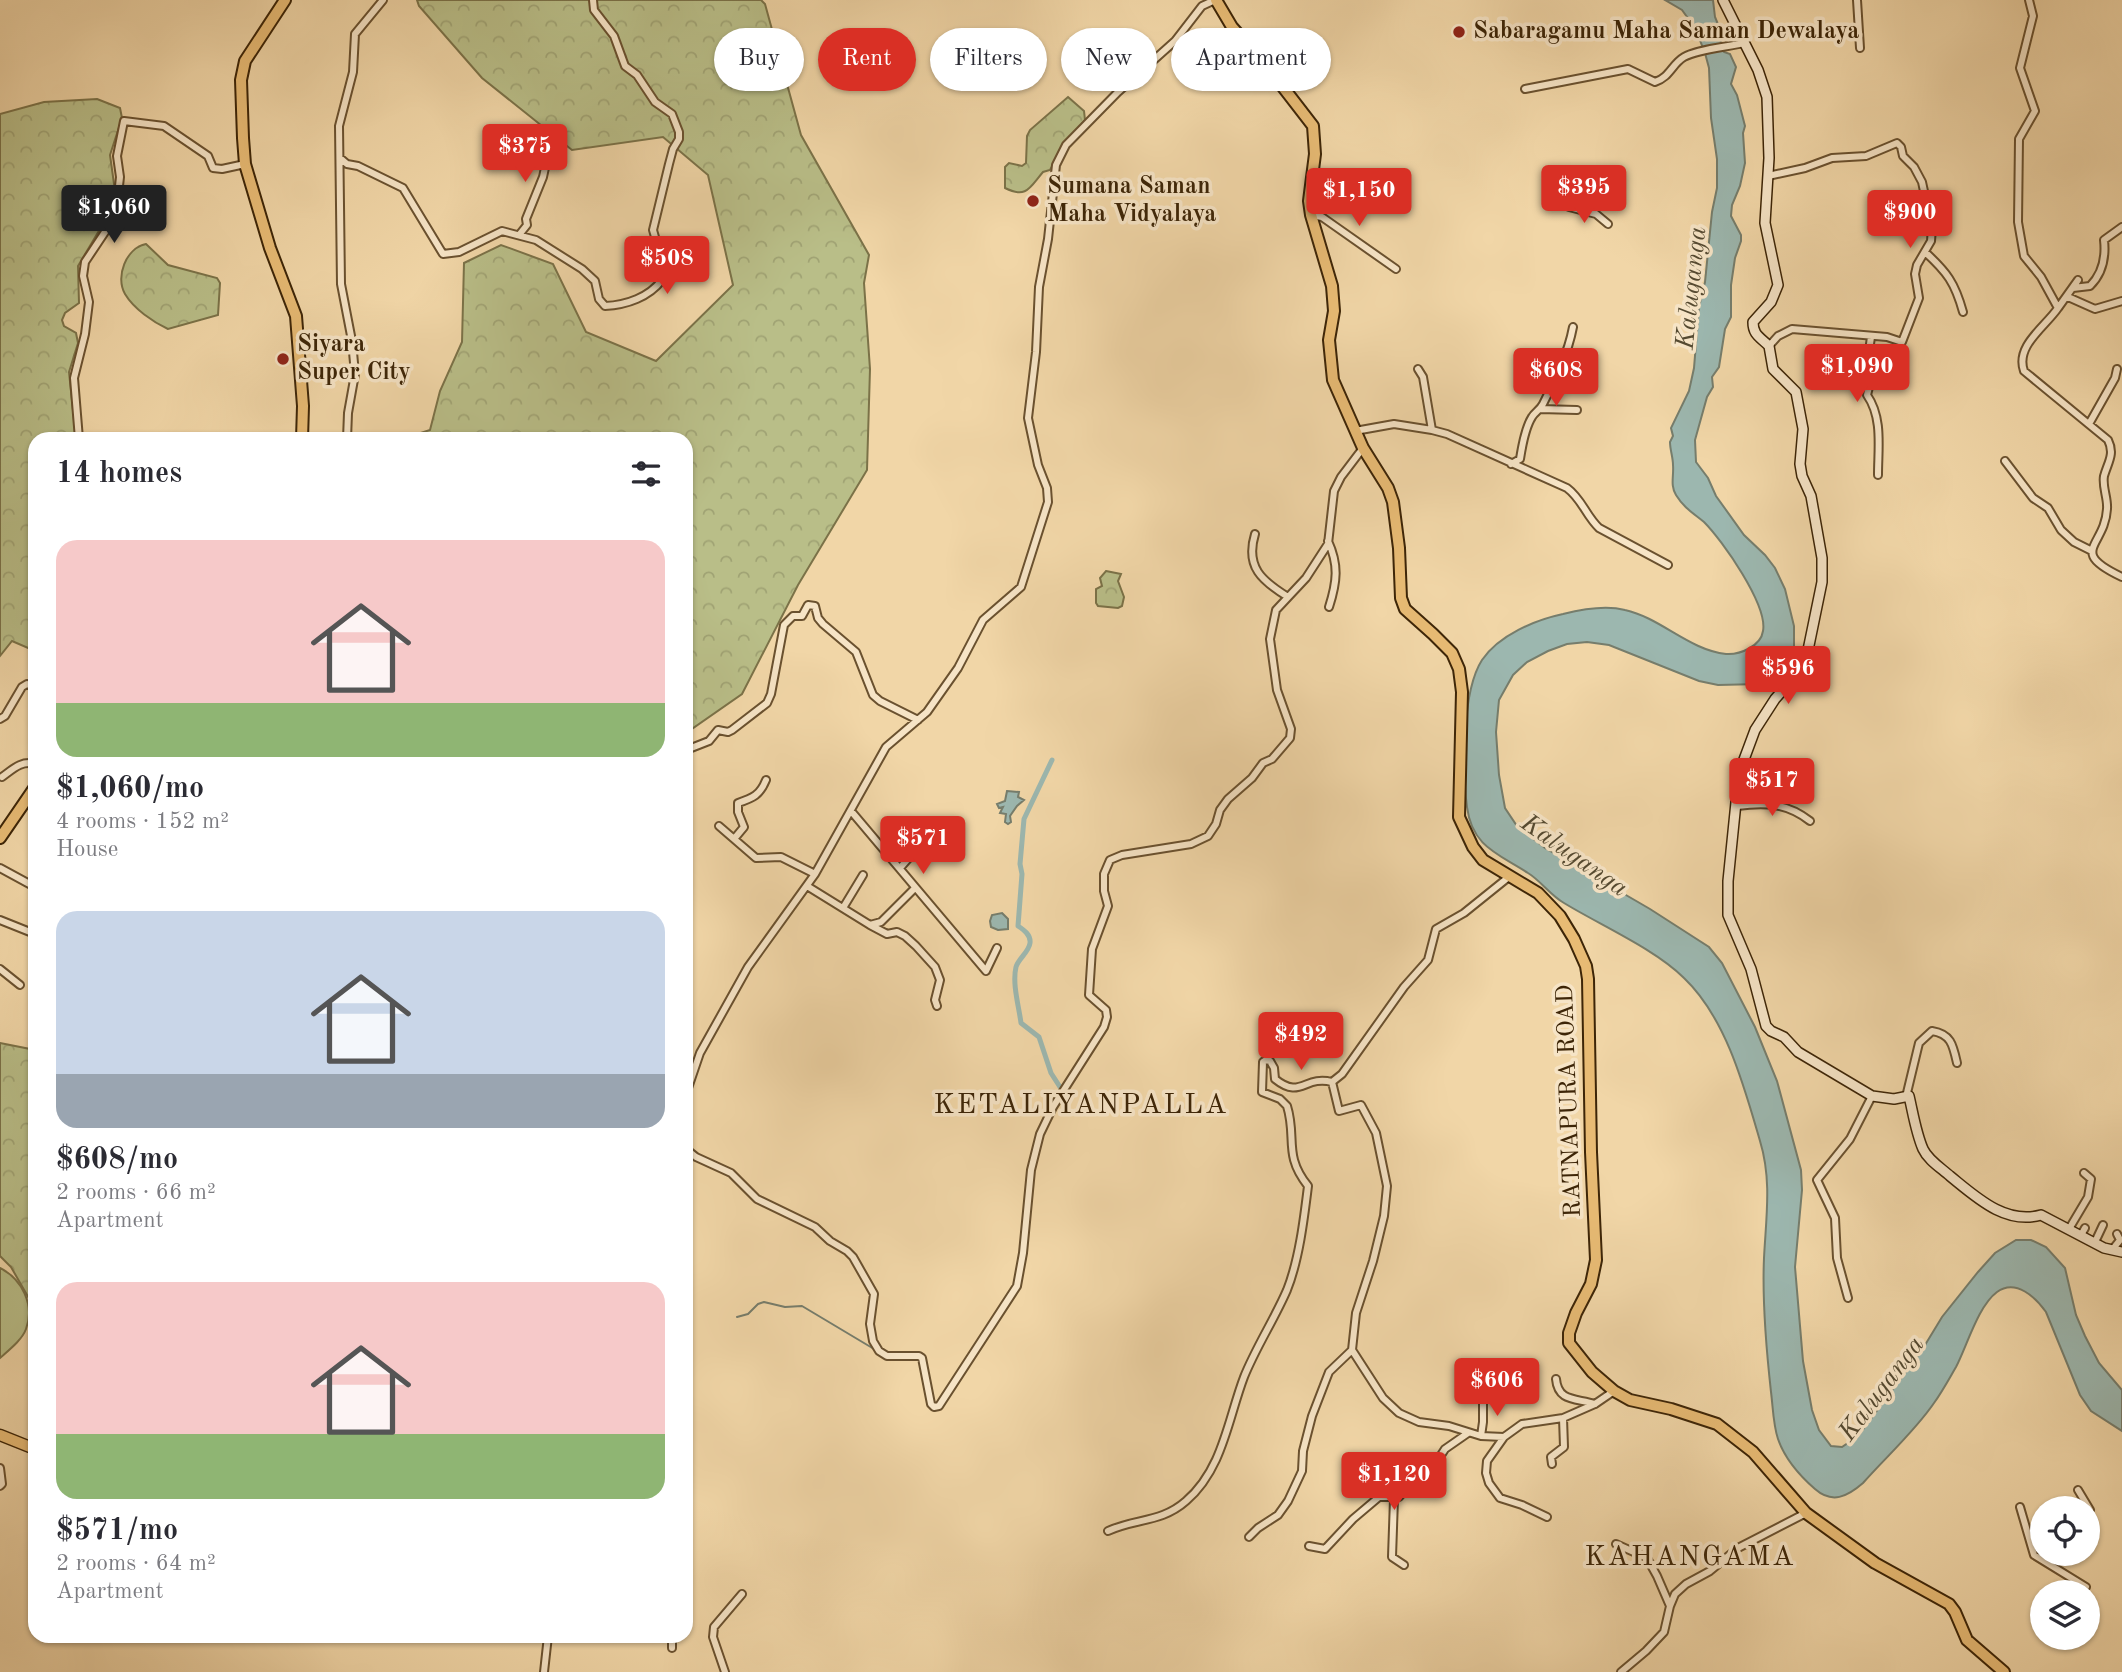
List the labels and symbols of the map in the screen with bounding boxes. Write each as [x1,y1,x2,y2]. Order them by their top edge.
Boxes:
place label: Sabaragamu Maha Saman Dewalaya [1473,20,1859,44]
marker: Sabaragamu Maha Saman Dewalaya [1451,24,1467,40]
pin: $375 [484,124,566,184]
pin: $395 [1543,166,1625,225]
pin: $1,150 [1302,168,1416,228]
place label: Sumana Saman Maha Vidyalaya [1047,175,1217,227]
pin: $1,060 [57,186,171,245]
pin: $900 [1869,190,1951,250]
marker: Sumana Saman Maha Vidyalaya [1025,193,1041,209]
water label: Kaluganga [1673,225,1711,352]
pin: $508 [626,236,708,296]
place label: Siyara Super City [297,333,411,385]
pin: $1,090 [1800,344,1914,404]
pin: $608 [1515,348,1597,408]
marker: Siyara Super City [275,351,291,367]
pin: $596 [1747,646,1829,706]
pin: $517 [1731,758,1813,818]
water label: Kaluganga [1515,809,1632,902]
pin: $571 [882,816,964,876]
street label: RATNAPURA ROAD [1554,984,1586,1218]
pin: $492 [1260,1012,1342,1072]
district label: KETALIYANPALLA [934,1092,1228,1120]
water label: Kaluganga [1834,1332,1930,1447]
pin: $606 [1456,1358,1538,1418]
pin: $1,120 [1337,1452,1451,1512]
district label: KAHANGAMA [1584,1544,1796,1572]

